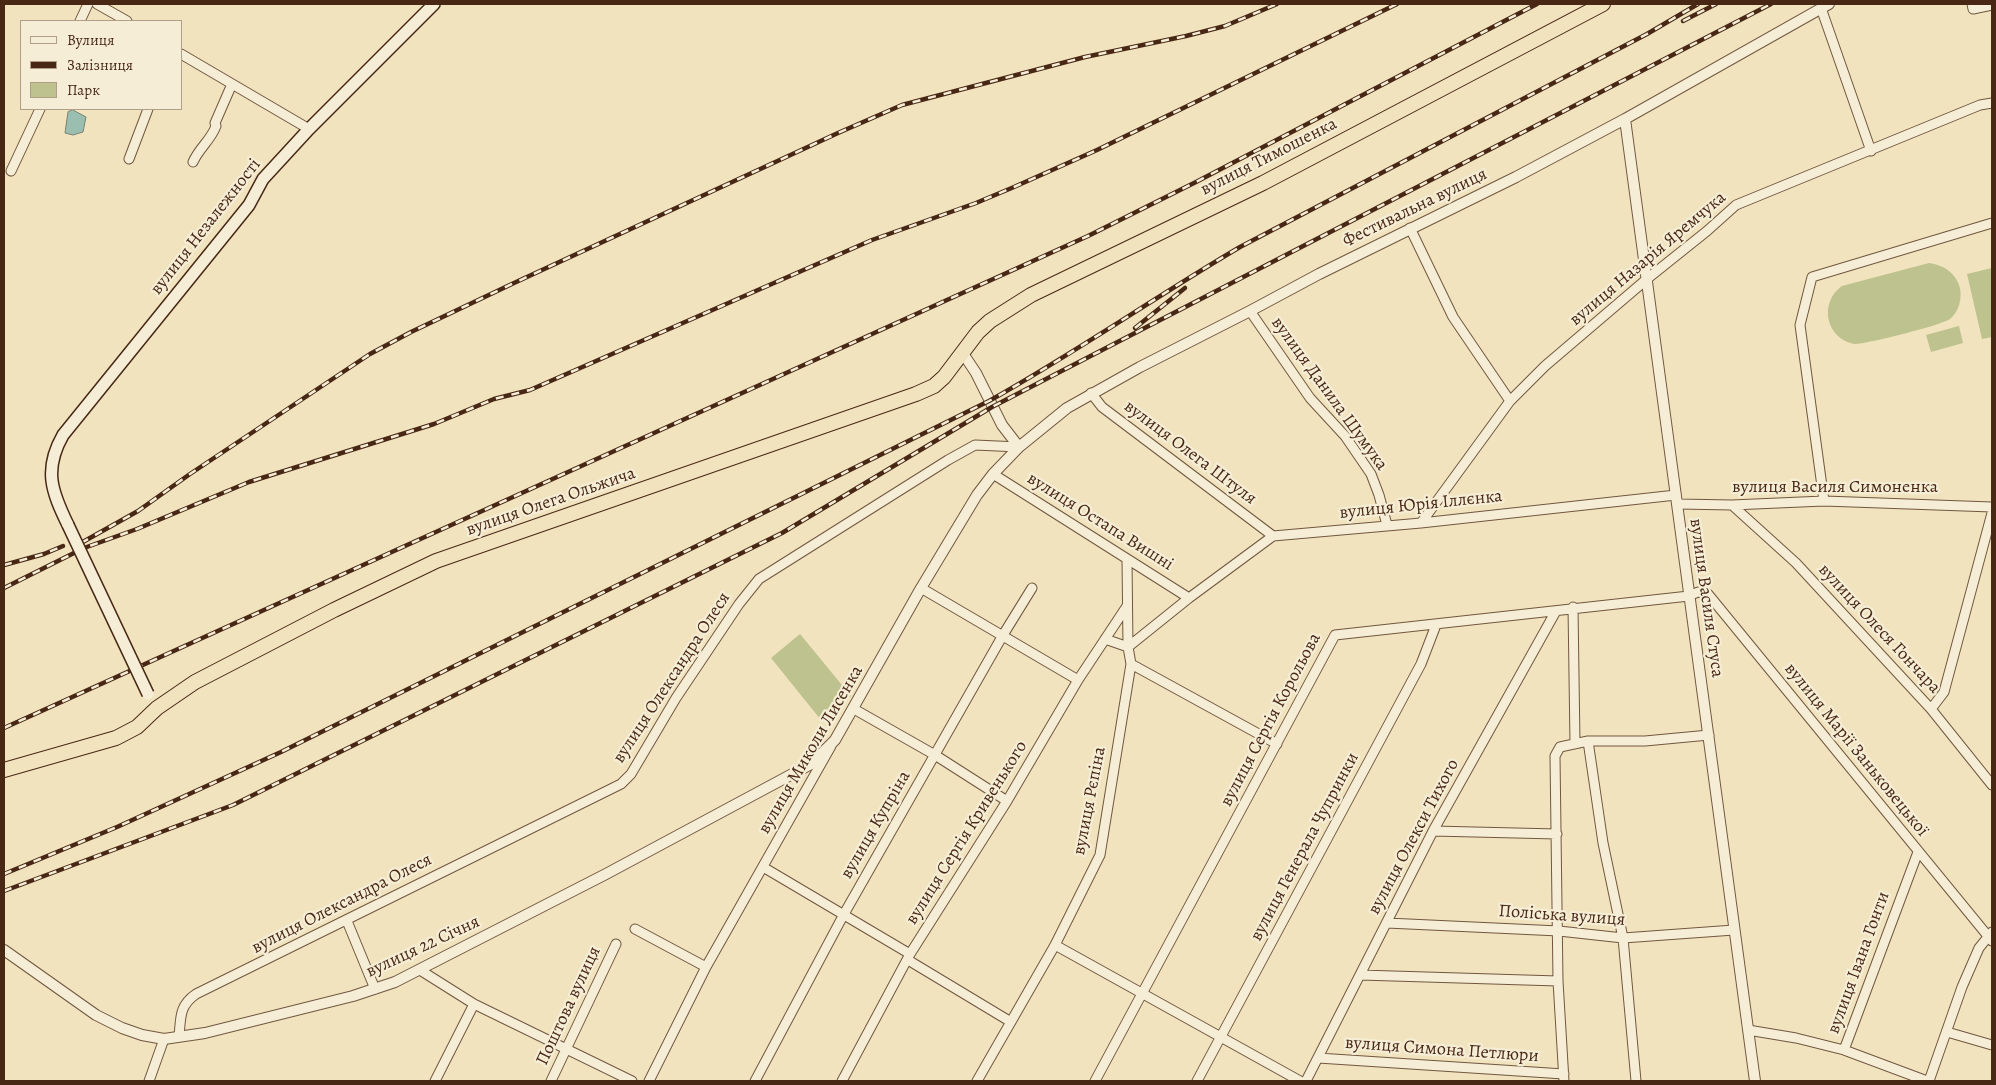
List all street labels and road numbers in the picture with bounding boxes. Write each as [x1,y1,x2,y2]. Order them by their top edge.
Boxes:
street label: вулиця Тимошенка [1197,113,1341,201]
street label: вулиця Незалежності [146,155,266,299]
street label: Фестивальна вулиця [1339,164,1491,252]
street label: вулиця Назарія Яремчука [1565,187,1731,331]
street label: вулиця Данила Шумука [1266,313,1392,475]
street label: вулиця Олега Штуля [1119,396,1261,510]
street label: вулиця Олега Ольжича [463,463,639,541]
street label: вулиця Остапа Вишні [1023,468,1177,576]
street label: вулиця Василя Симоненка [1732,477,1938,499]
street label: вулиця Юрія Іллєнка [1338,486,1504,524]
street label: вулиця Василя Стуса [1684,517,1728,679]
street label: вулиця Олеся Гончара [1813,560,1945,698]
street label: вулиця Олександра Олеся [609,589,735,767]
street label: вулиця Сергія Корольова [1216,630,1326,810]
street label: вулиця Марії Заньковецької [1779,659,1933,841]
street label: вулиця Миколи Лисенка [754,662,868,838]
street label: вулиця Сергія Кривенького [901,737,1033,929]
street label: вулиця Рєпіна [1069,745,1111,857]
street label: вулиця Генерала Чупринки [1246,749,1364,945]
street label: вулиця Олекси Тихого [1364,756,1464,918]
street label: вулиця Купріна [836,767,916,883]
street label: вулиця Олександра Олеся [248,849,436,959]
street label: вулиця Івана Гонти [1823,889,1895,1037]
street label: Поліська вулиця [1498,901,1626,931]
street label: вулиця 22 Січня [363,911,483,983]
street label: Поштова вулиця [532,943,606,1069]
street label: вулиця Симона Петлюри [1344,1032,1540,1068]

